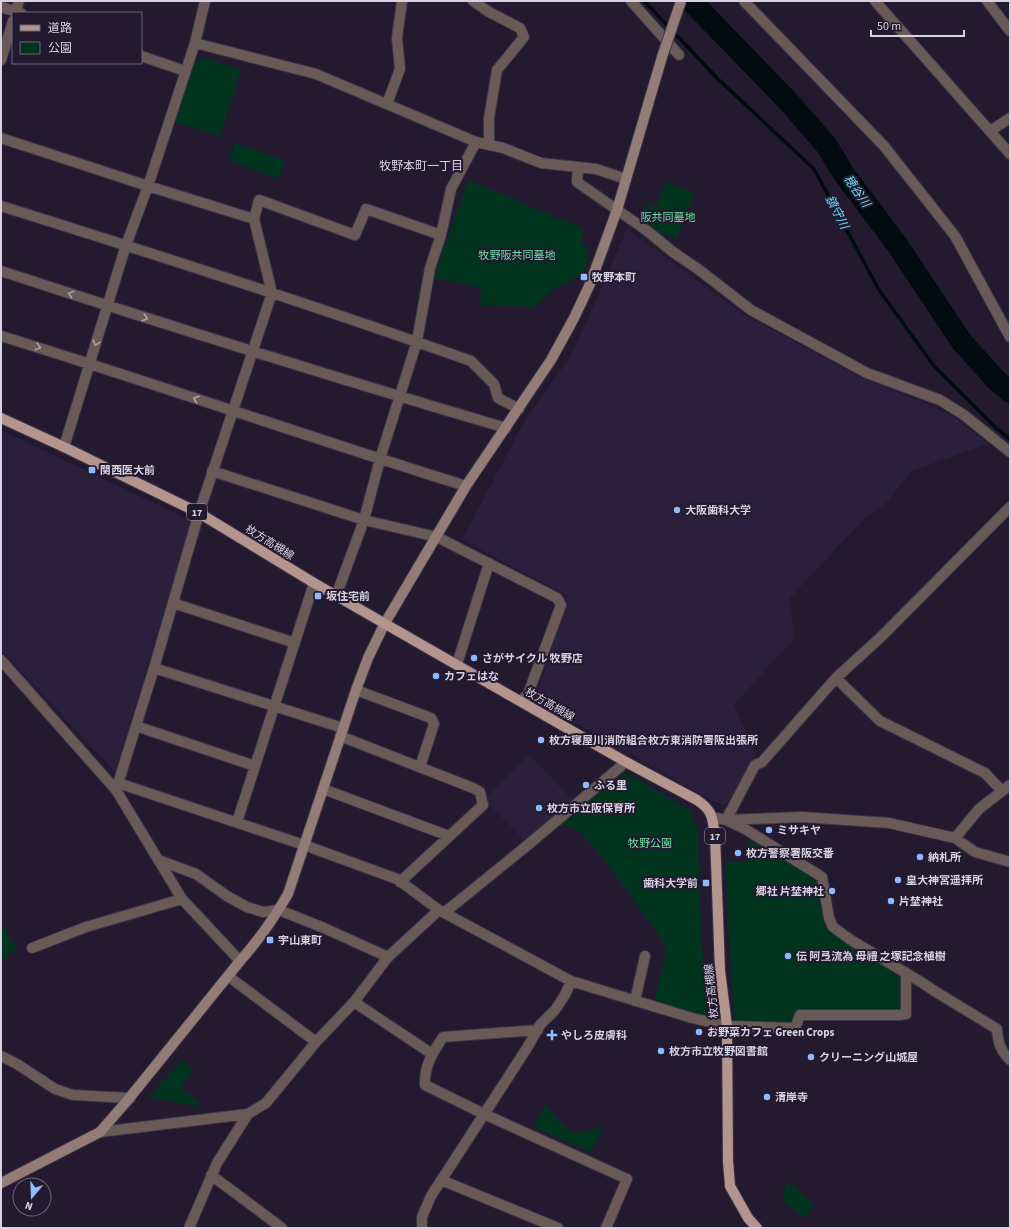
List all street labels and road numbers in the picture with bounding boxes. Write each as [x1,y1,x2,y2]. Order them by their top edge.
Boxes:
road number: 17 [187,504,207,520]
street label: 枚方高槻線 [242,521,297,563]
street label: 枚方高槻線 [522,684,577,725]
road number: 17 [705,828,725,844]
street label: 枚方高槻線 [701,963,722,1019]

